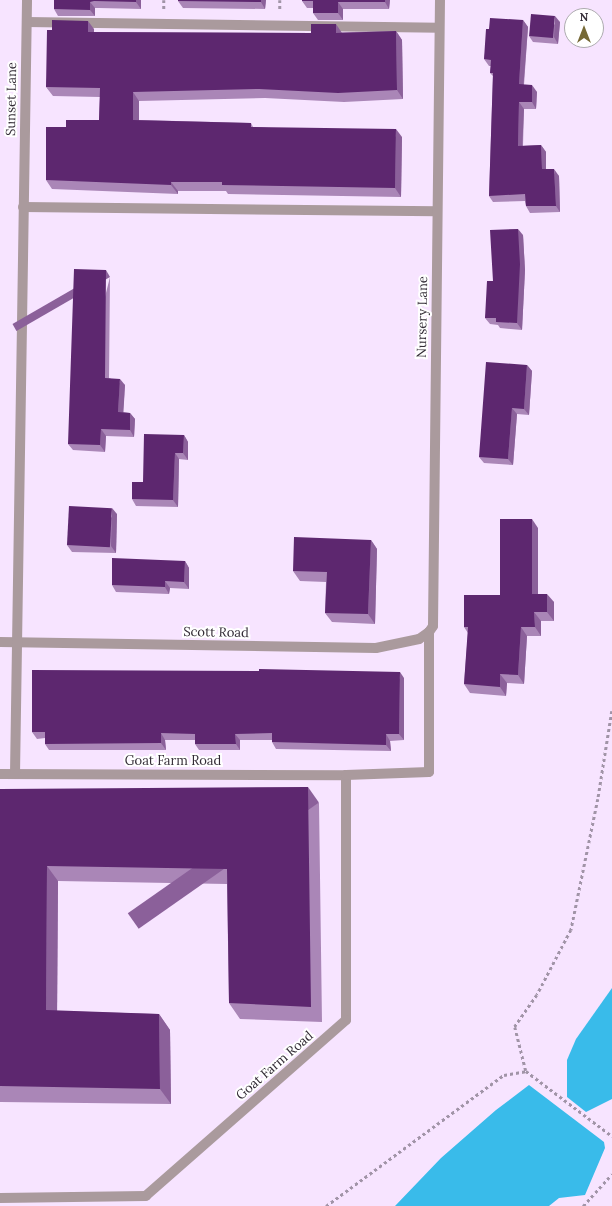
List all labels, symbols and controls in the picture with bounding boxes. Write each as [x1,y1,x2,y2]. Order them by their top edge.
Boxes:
north arrow [564,8,604,48]
text: N [580,10,588,24]
street label: Sunset Lane [4,62,20,136]
street label: Nursery Lane [414,276,432,358]
street label: Scott Road [183,625,249,641]
street label: Goat Farm Road [125,753,221,769]
street label: Goat Farm Road [233,1028,317,1104]

